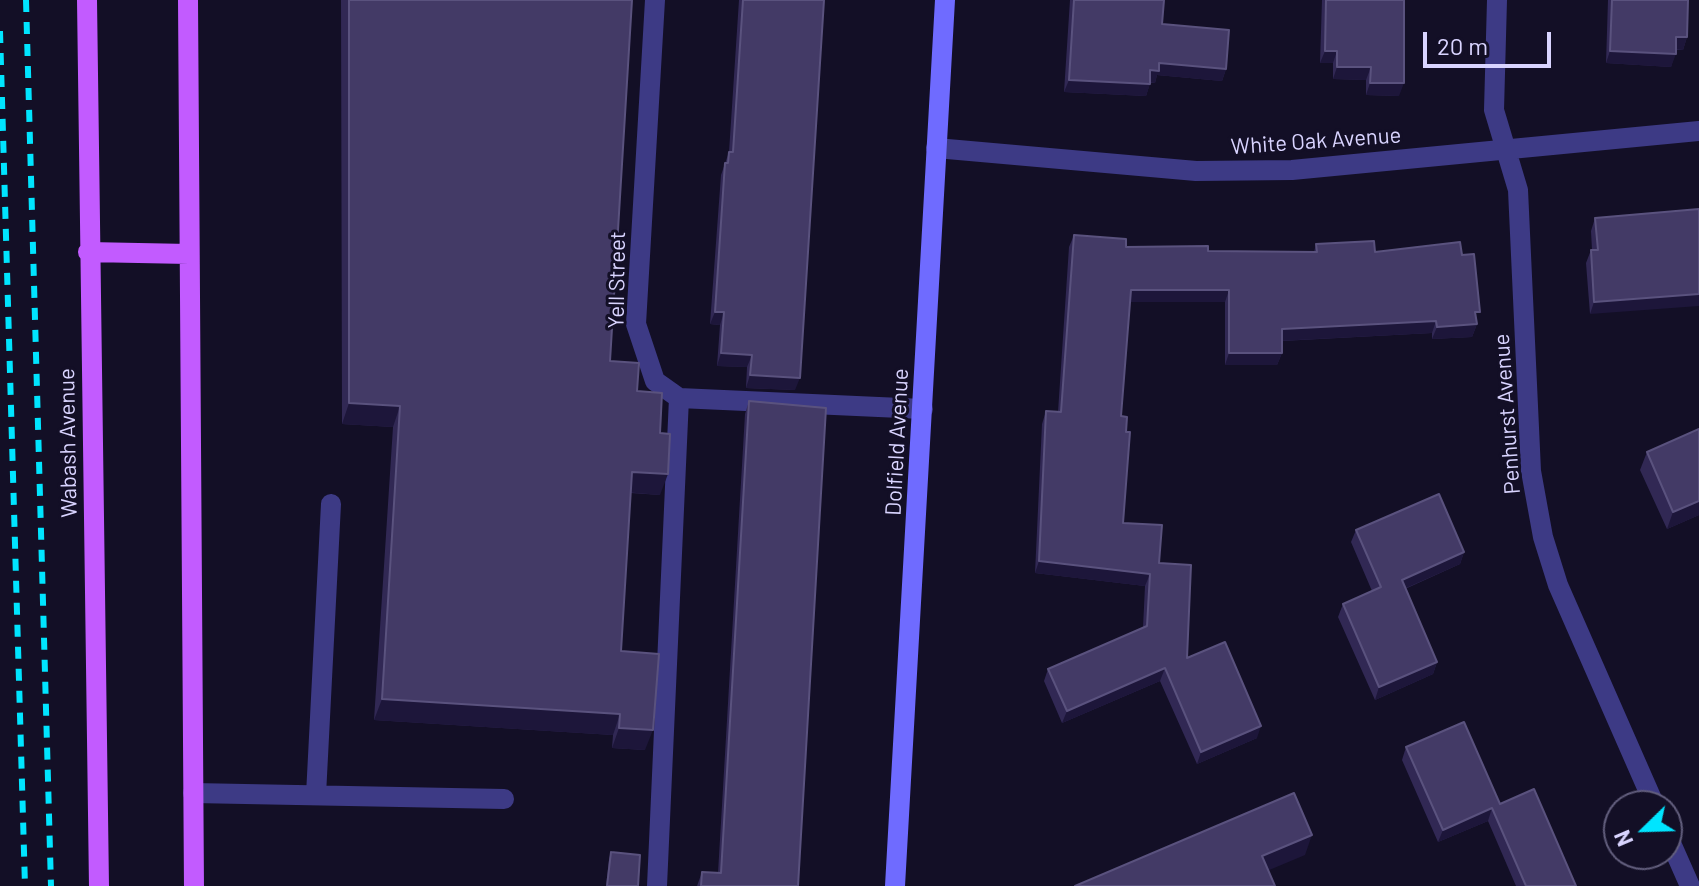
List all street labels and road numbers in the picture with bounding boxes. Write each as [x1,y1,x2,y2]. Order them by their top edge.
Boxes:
street label: White Oak Avenue [1230,122,1402,160]
street label: Yell Street [603,231,631,329]
street label: Penhurst Avenue [1488,333,1526,495]
street label: Wabash Avenue [53,368,83,518]
street label: Dolfield Avenue [880,368,914,516]

